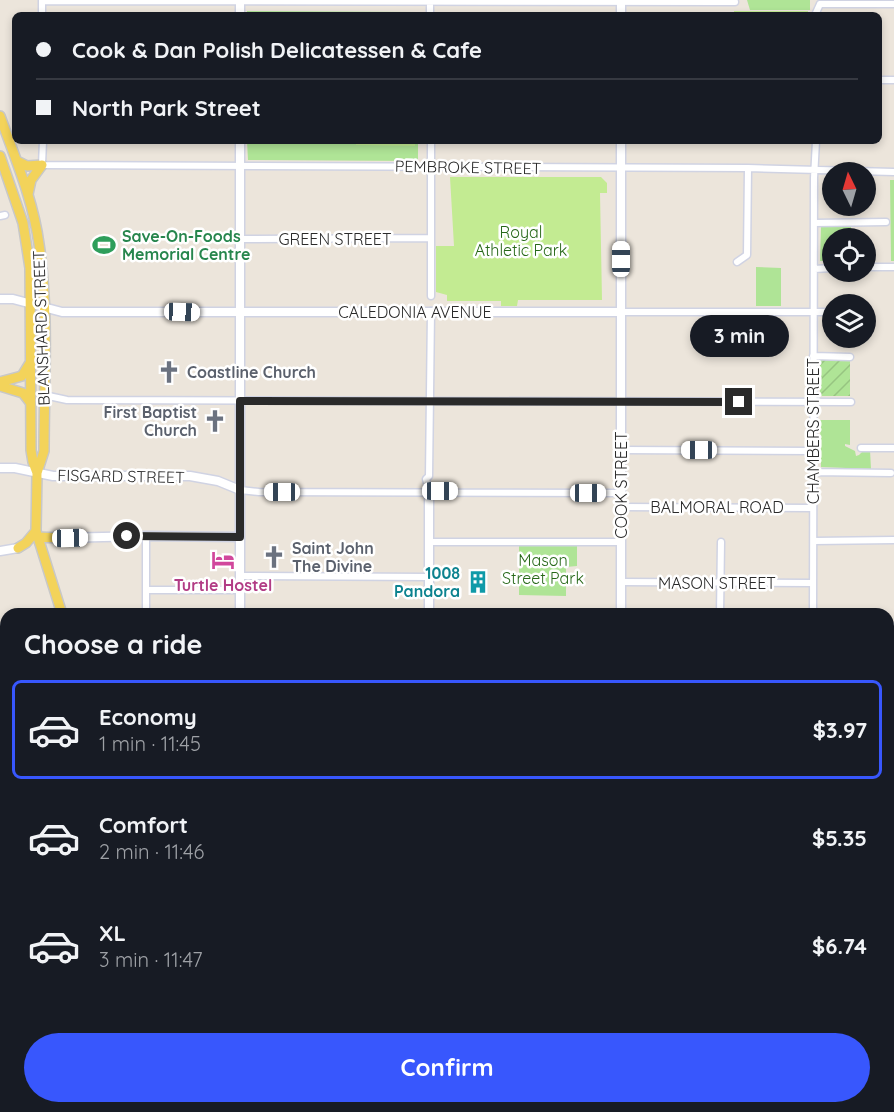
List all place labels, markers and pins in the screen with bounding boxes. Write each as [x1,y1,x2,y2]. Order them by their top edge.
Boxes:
place label: Save-On-Foods Memorial Centre [122,226,250,264]
sports icon: Save-On-Foods Memorial Centre [91,232,117,258]
church icon: Coastline Church [156,359,182,385]
place label: Coastline Church [187,362,316,382]
place label: First Baptist Church [103,402,197,440]
church icon: First Baptist Church [202,408,228,434]
place label: Saint John The Divine [292,538,374,576]
church icon: Saint John The Divine [261,544,287,570]
hotel icon: Turtle Hostel [210,547,236,573]
place label: 1008 Pandora [394,563,460,601]
building icon: 1008 Pandora [465,569,491,595]
place label: Turtle Hostel [174,575,272,595]

